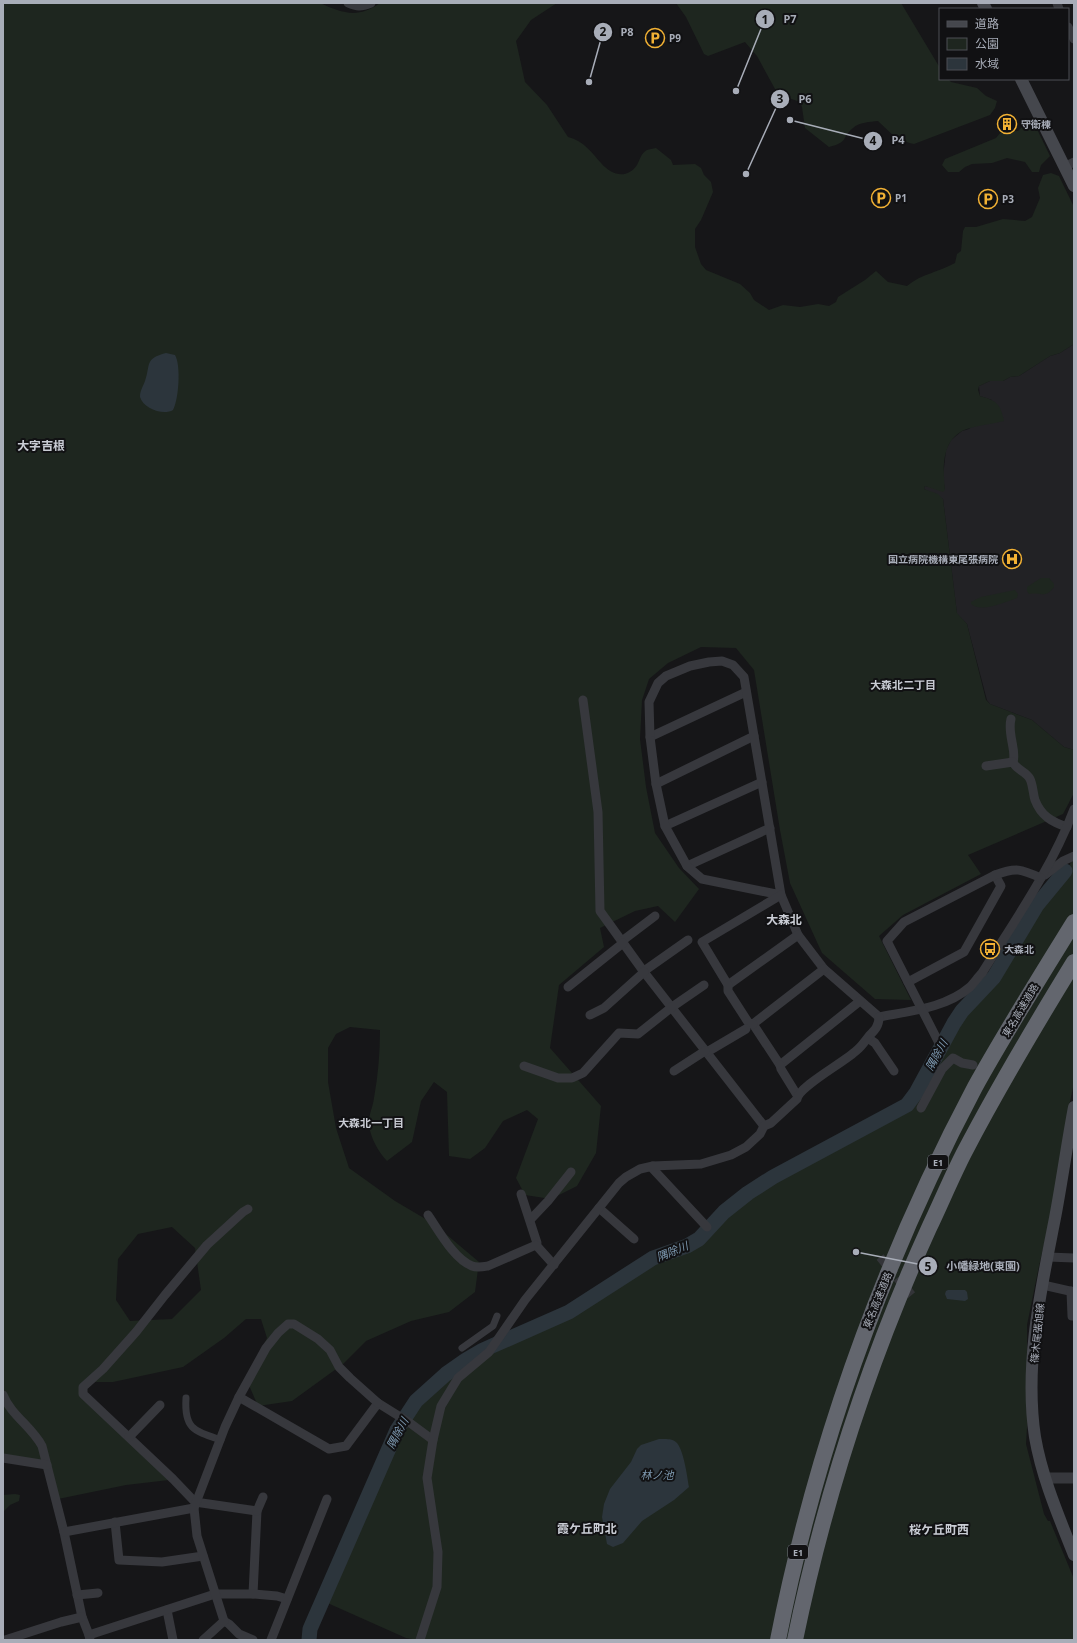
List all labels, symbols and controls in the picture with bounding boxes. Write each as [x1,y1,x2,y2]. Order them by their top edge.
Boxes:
callout: P7 [755,8,805,31]
legend [939,8,1069,80]
text: 1 [762,11,768,28]
text: P7 [783,11,797,26]
text: 道路 [975,15,999,32]
callout: P8 [593,20,642,43]
text: 2 [600,23,607,40]
text: P8 [620,24,634,39]
parking icon: P9 [644,27,666,49]
place label: P9 [669,31,681,45]
text: 公園 [975,35,999,52]
text: 水域 [975,55,999,72]
callout: P6 [770,87,819,110]
text: 3 [777,90,784,107]
text: P6 [798,91,812,106]
building icon: 守衛棟 [996,113,1018,135]
place label: 守衛棟 [1021,117,1051,131]
callout: P4 [863,129,912,152]
text: 4 [870,132,877,149]
text: P4 [891,132,905,147]
parking icon: P1 [870,187,892,209]
parking icon: P3 [977,188,999,210]
place label: P1 [895,191,907,205]
place label: P3 [1002,192,1014,206]
district label: 大字吉根 [17,437,65,454]
hospital icon: 国立病院機構東尾張病院 [1001,548,1023,570]
place label: 国立病院機構東尾張病院 [888,552,998,566]
district label: 大森北二丁目 [870,677,936,692]
district label: 大森北 [766,911,802,928]
bus stop icon: 大森北 [979,938,1001,960]
place label: 大森北 [1004,942,1034,956]
street label: 東名高速道路 [999,981,1041,1039]
water label: 隅除川 [921,1036,951,1073]
district label: 大森北一丁目 [338,1115,404,1130]
road number: E1 [928,1155,948,1169]
water label: 隅除川 [654,1237,691,1264]
callout: 小幡緑地(東園) [918,1255,1027,1278]
text: 5 [925,1258,932,1275]
text: 小幡緑地(東園) [946,1258,1020,1273]
street label: 東名高速道路 [859,1270,895,1330]
street label: 篠木尾張旭線 [1027,1302,1047,1364]
water label: 隅除川 [383,1414,412,1451]
water label: 林ノ池 [641,1467,674,1482]
district label: 霞ケ丘町北 [557,1520,617,1537]
district label: 桜ケ丘町西 [909,1521,969,1538]
road number: E1 [788,1545,808,1559]

